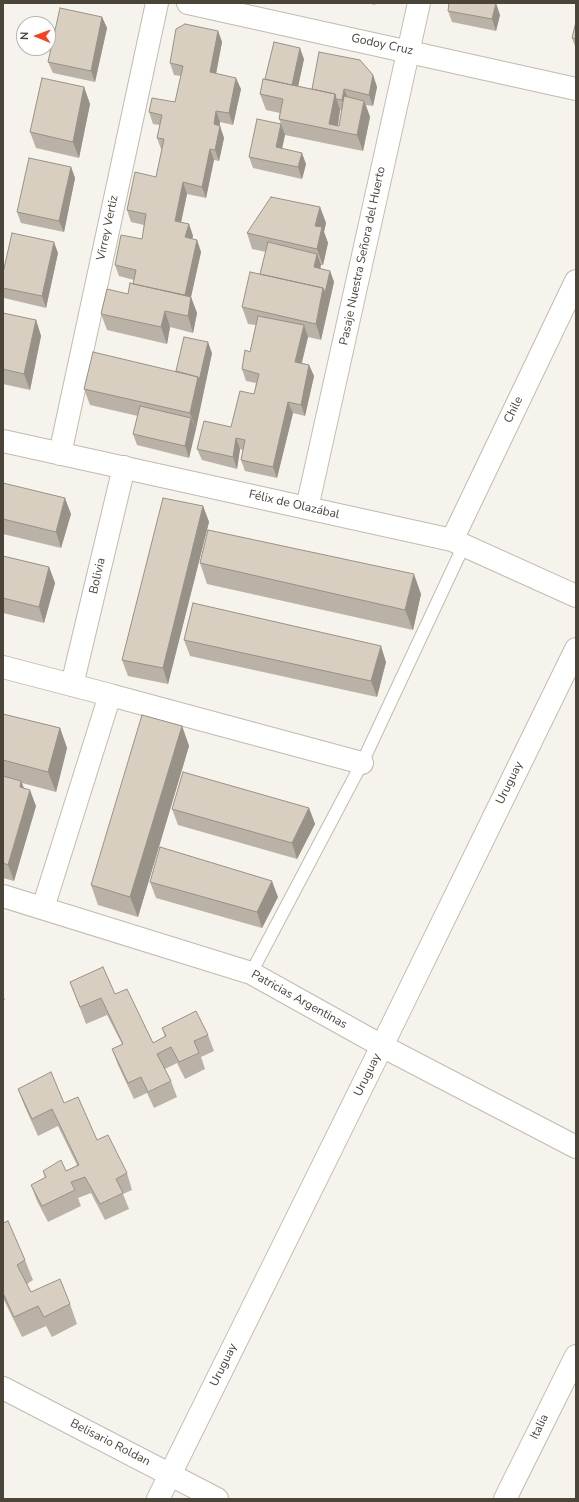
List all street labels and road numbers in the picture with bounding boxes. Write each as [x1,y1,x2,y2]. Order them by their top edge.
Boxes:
street label: Godoy Cruz [350,31,414,59]
street label: Pasaje Nuestra Señora del Huerto [337,165,389,347]
street label: Virrey Vertiz [94,194,122,262]
street label: Chile [501,394,527,426]
street label: Félix de Olazábal [247,488,341,522]
street label: Bolivia [87,557,109,595]
street label: Uruguay [493,759,527,807]
street label: Patricias Argentinas [248,968,350,1032]
street label: Uruguay [351,1051,385,1099]
street label: Uruguay [207,1341,241,1389]
street label: Italia [528,1412,552,1442]
street label: Belisario Roldan [68,1417,152,1469]

